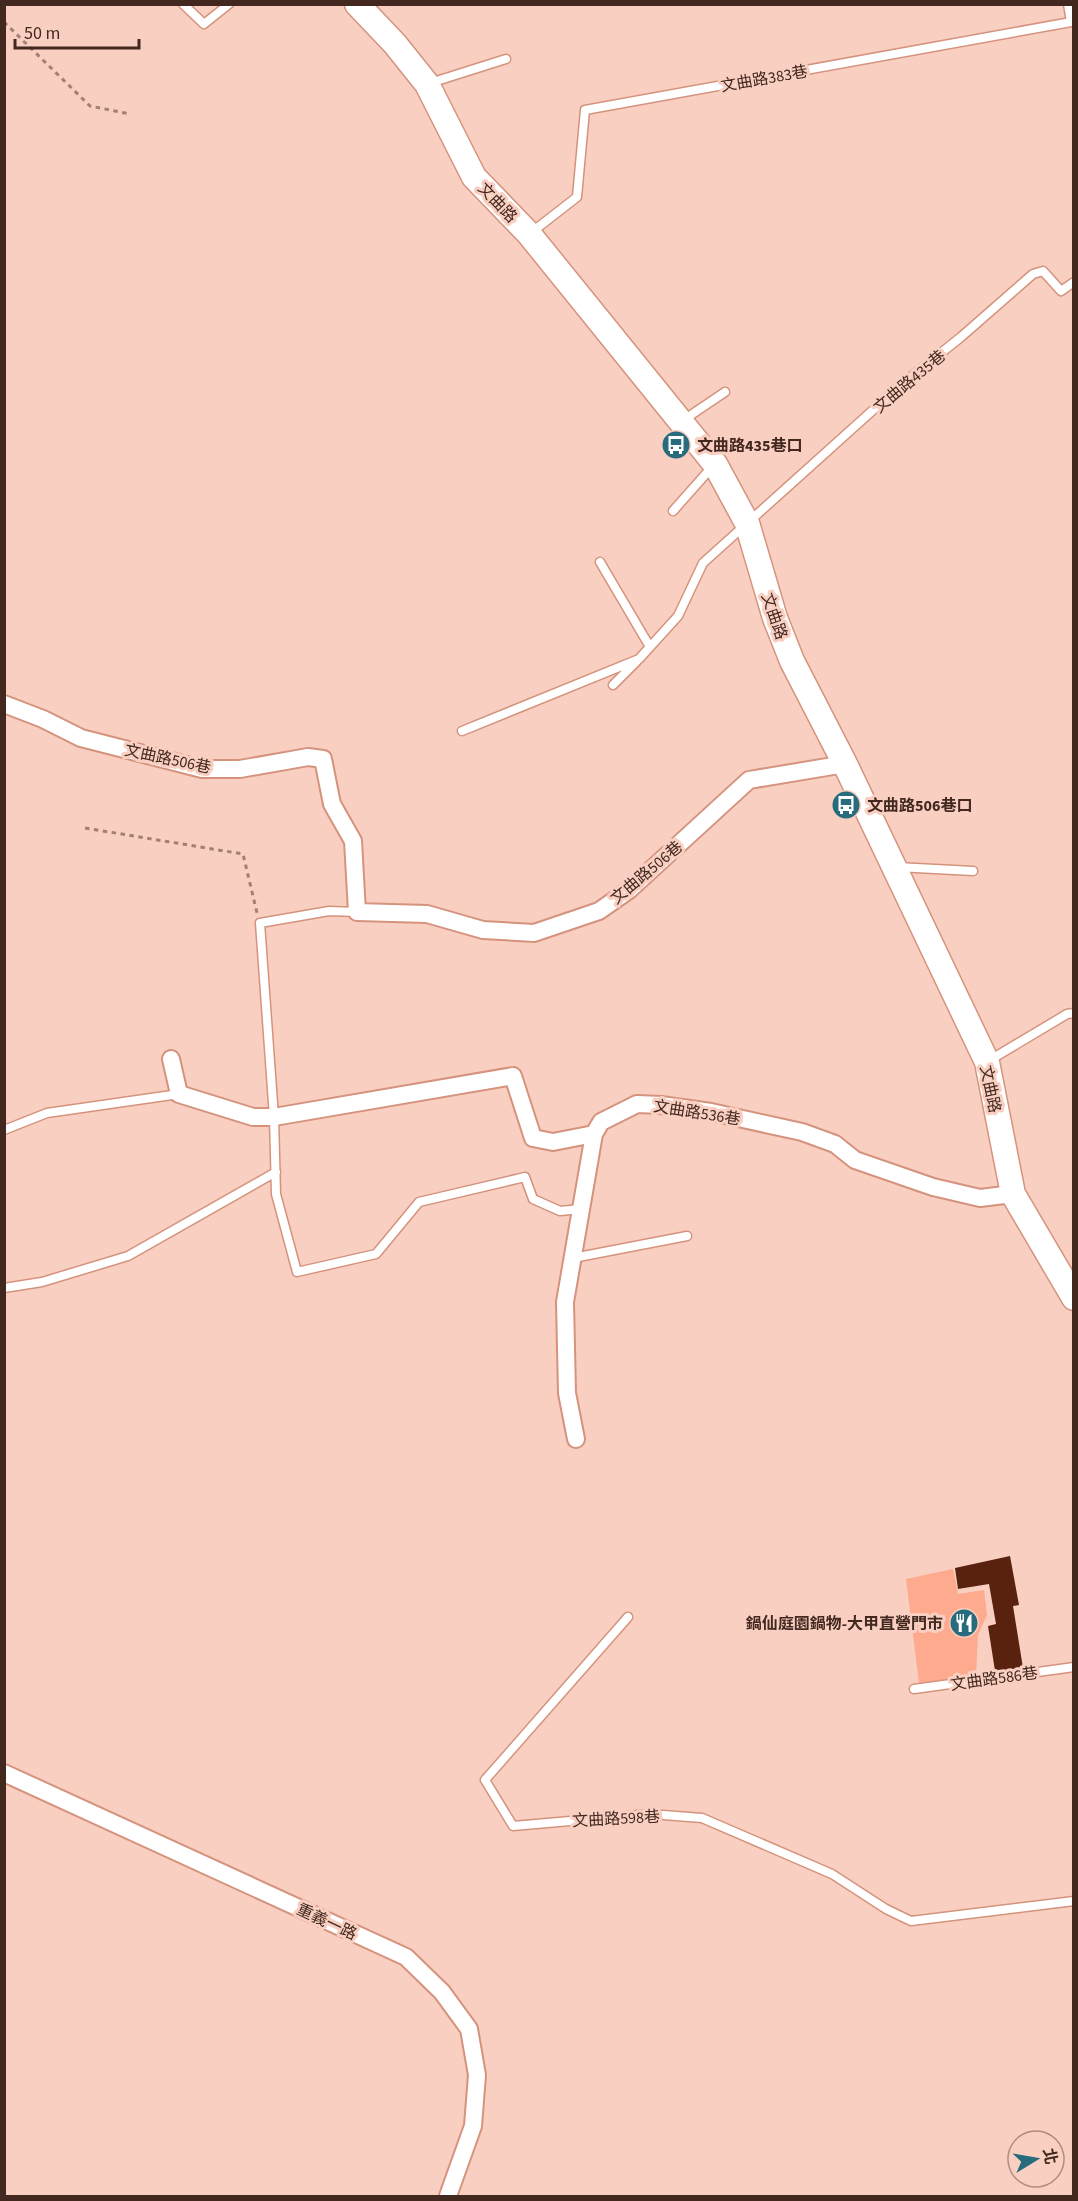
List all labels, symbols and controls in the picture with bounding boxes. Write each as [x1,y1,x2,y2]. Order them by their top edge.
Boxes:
scale bar [15,12,140,50]
text: 50 m [24,21,60,46]
street label: 文曲路383巷 [719,61,809,97]
street label: 文曲路 [473,178,522,228]
street label: 文曲路435巷 [869,345,950,418]
bus stop icon: 文曲路435巷口 [660,429,692,461]
place label: 文曲路435巷口 [697,435,802,457]
street label: 文曲路 [756,590,792,643]
street label: 文曲路506巷 [123,739,213,779]
bus stop icon: 文曲路506巷口 [830,789,862,821]
place label: 文曲路506巷口 [867,795,972,817]
street label: 文曲路506巷 [606,836,687,909]
street label: 文曲路 [974,1063,1006,1115]
street label: 文曲路536巷 [652,1095,742,1131]
restaurant icon: 鍋仙庭園鍋物-大甲直營門市 [948,1607,980,1639]
place label: 鍋仙庭園鍋物-大甲直營門市 [746,1613,943,1635]
street label: 文曲路586巷 [949,1662,1039,1696]
street label: 文曲路598巷 [572,1806,660,1832]
street label: 重義一路 [293,1898,360,1945]
north arrow [1006,2129,1066,2189]
text: 北 [1037,2146,1062,2166]

